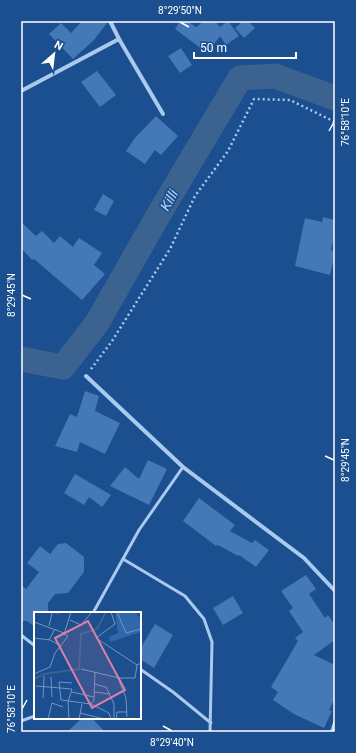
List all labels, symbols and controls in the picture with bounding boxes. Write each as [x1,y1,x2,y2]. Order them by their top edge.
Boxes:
text: 8°29'50"N [158,5,202,16]
north arrow [34,34,74,74]
scale bar [194,34,296,60]
text: N [52,38,65,53]
text: 50 m [200,41,227,55]
text: 76°58'10"E [340,98,351,146]
water label: Killi [157,186,182,213]
text: 8°29'45"N [6,273,17,317]
text: 8°29'45"N [340,438,351,482]
inset map [34,612,141,719]
text: 76°58'10"E [6,685,17,733]
text: 8°29'40"N [150,737,194,748]

